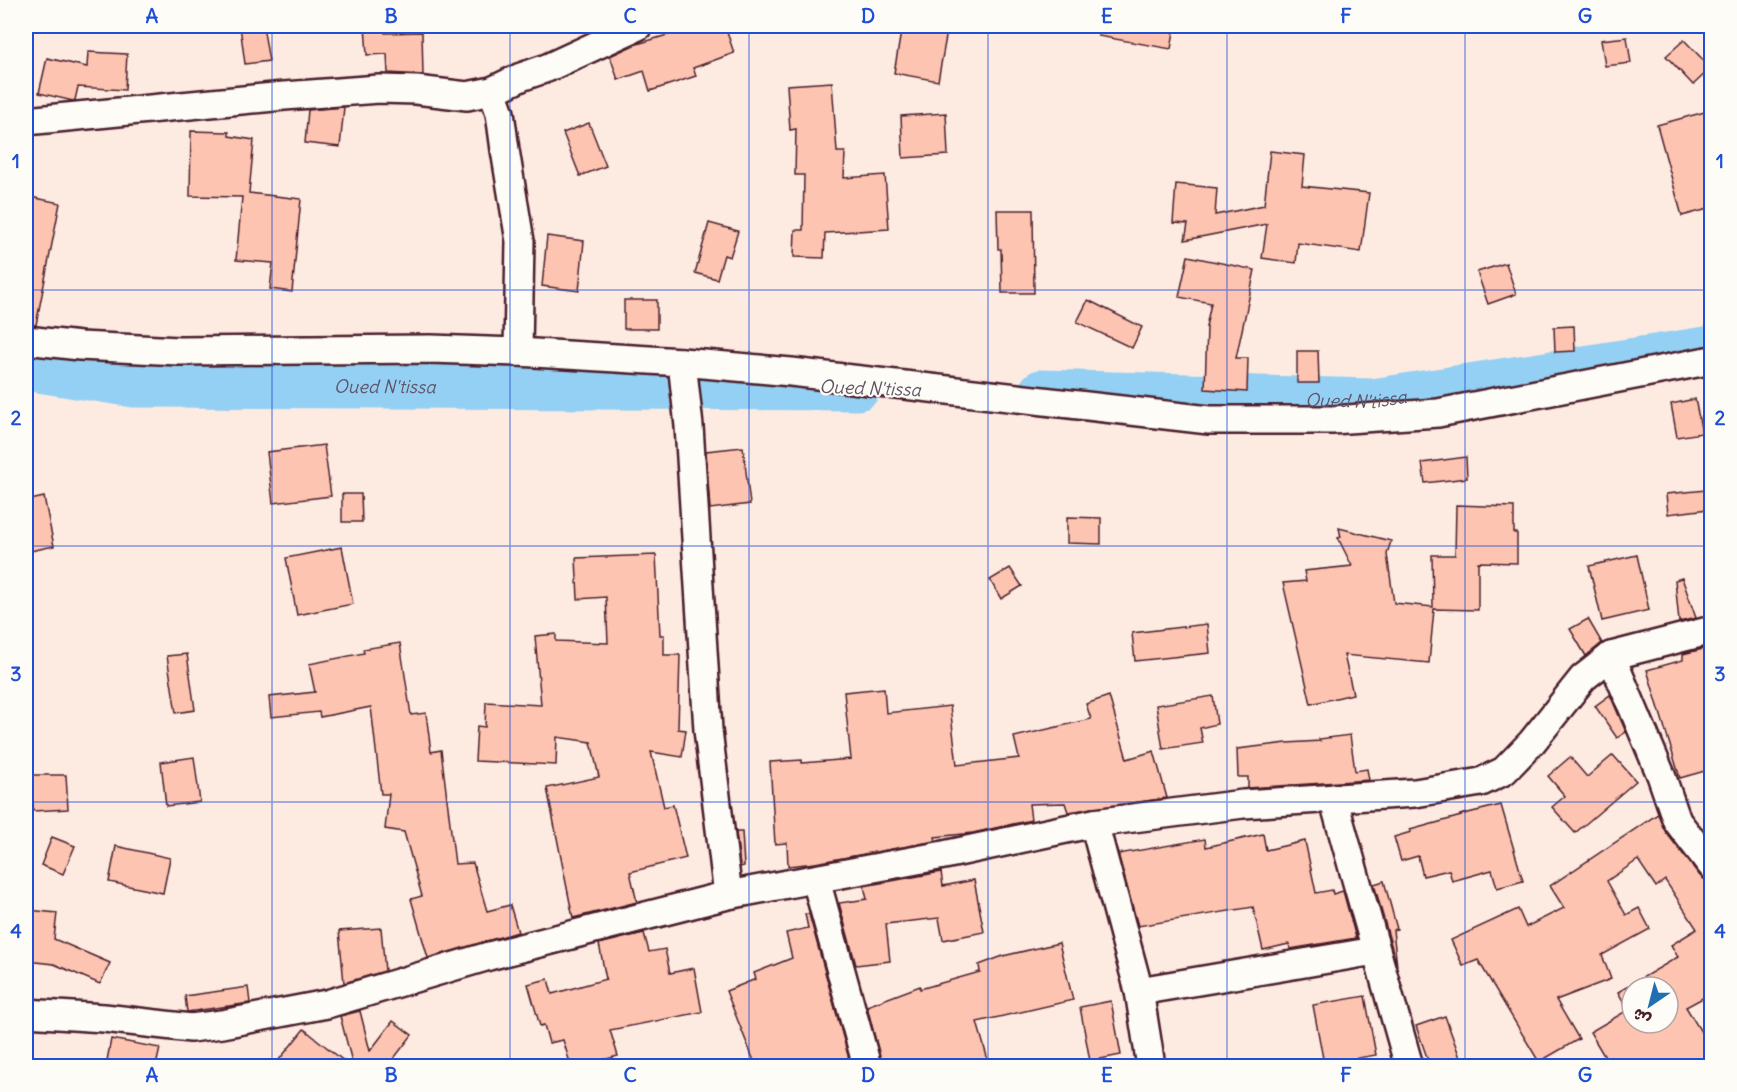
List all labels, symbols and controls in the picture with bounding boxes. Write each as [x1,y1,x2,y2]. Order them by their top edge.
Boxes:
text: A [146,3,159,28]
text: B [384,3,398,28]
text: C [623,3,637,28]
text: D [861,3,875,28]
text: E [1101,3,1113,28]
text: F [1340,3,1352,28]
text: G [1578,3,1592,28]
text: 1 [12,148,20,173]
text: 1 [1716,148,1724,173]
water label: Oued N'tissa [334,374,437,398]
water label: Oued N'tissa [819,375,923,401]
water label: Oued N'tissa [1305,384,1410,413]
text: 2 [11,405,22,430]
text: 2 [1715,405,1726,430]
text: 3 [10,661,22,686]
text: 3 [1714,661,1726,686]
text: 4 [10,918,22,943]
text: 4 [1714,918,1726,943]
north arrow [1620,975,1680,1035]
text: ش [1628,1004,1654,1031]
text: A [146,1062,159,1087]
text: B [384,1062,398,1087]
text: C [623,1062,637,1087]
text: D [861,1062,875,1087]
text: E [1101,1062,1113,1087]
text: F [1340,1062,1352,1087]
text: G [1578,1062,1592,1087]

